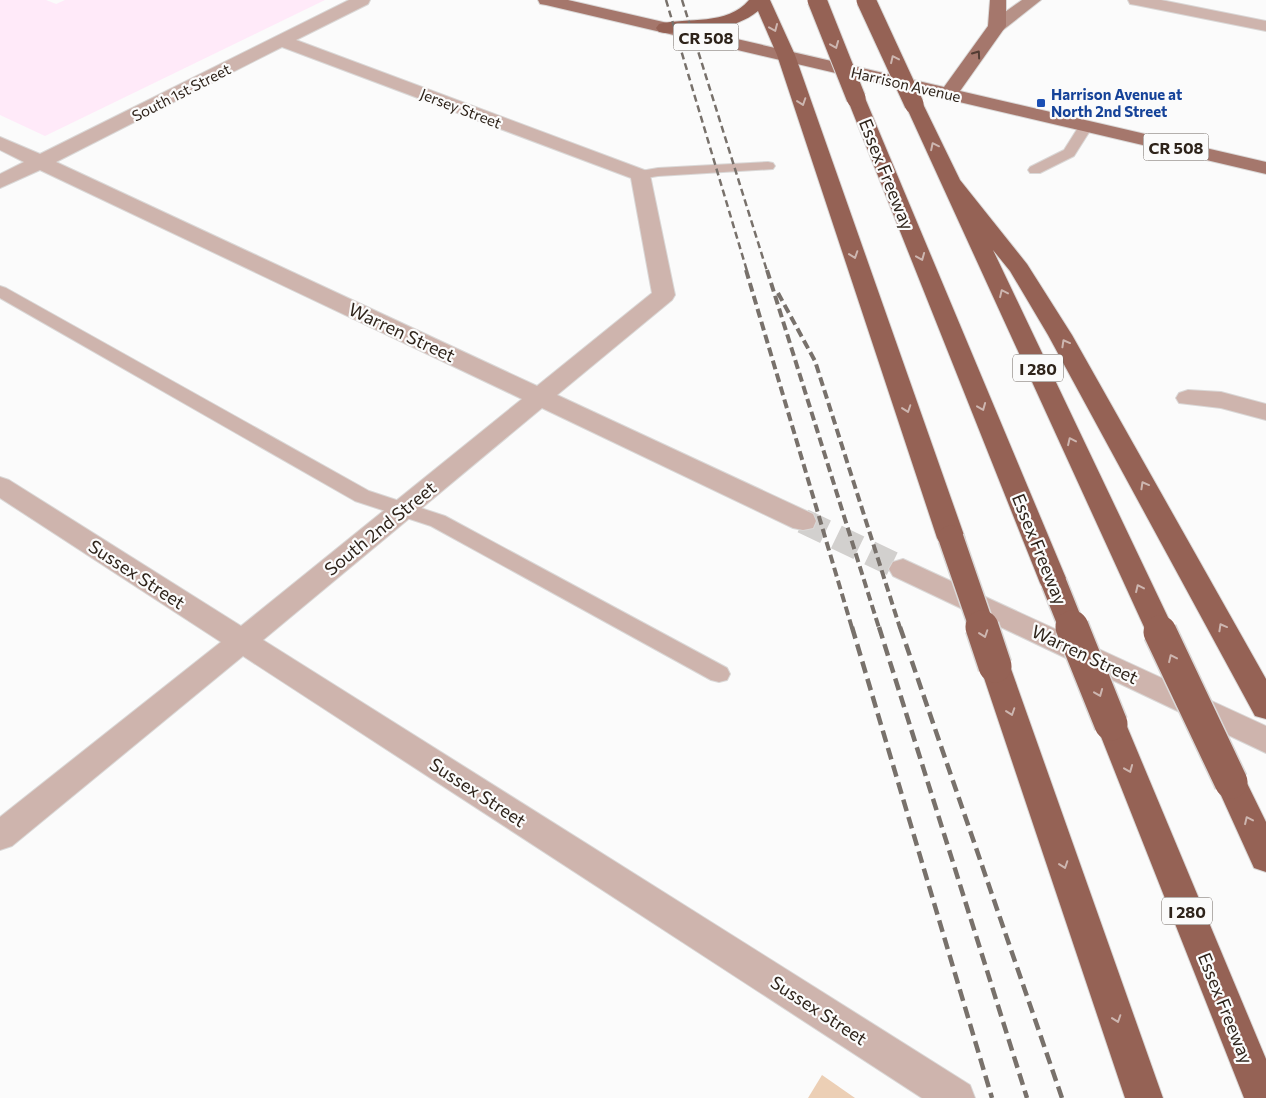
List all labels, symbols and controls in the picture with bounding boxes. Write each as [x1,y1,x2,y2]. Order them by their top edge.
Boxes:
one-way arrow [767,23,778,32]
road number: CR 508 [674,24,738,51]
one-way arrow [829,40,839,49]
one-way arrow [971,50,980,60]
one-way arrow [889,55,900,64]
street label: South 1st Street [129,59,233,125]
street label: Harrison Avenue [849,63,963,105]
street label: Jersey Street [418,84,504,132]
place label: Harrison Avenue at North 2nd Street [1051,85,1182,120]
one-way arrow [796,97,806,105]
marker: Harrison Avenue at North 2nd Street [1035,97,1047,109]
street label: Essex Freeway [855,115,919,233]
road number: CR 508 [1144,134,1208,160]
one-way arrow [930,142,940,151]
one-way arrow [848,251,858,259]
one-way arrow [915,252,925,261]
one-way arrow [999,289,1009,298]
street label: Warren Street [345,298,459,366]
one-way arrow [1061,339,1071,348]
road number: I 280 [1013,354,1063,382]
one-way arrow [976,402,986,411]
one-way arrow [901,404,911,413]
one-way arrow [1067,437,1078,446]
street label: South 2nd Street [320,476,440,580]
one-way arrow [1140,481,1150,490]
street label: Essex Freeway [1008,490,1072,608]
street label: Sussex Street [85,535,189,613]
one-way arrow [1135,584,1146,593]
street label: Warren Street [1028,620,1142,688]
one-way arrow [1219,623,1229,632]
one-way arrow [978,629,988,638]
one-way arrow [1168,654,1179,663]
one-way arrow [1092,688,1103,697]
one-way arrow [1005,707,1015,715]
street label: Sussex Street [426,753,530,831]
one-way arrow [1123,764,1134,773]
one-way arrow [1244,816,1255,825]
one-way arrow [1058,861,1068,869]
road number: I 280 [1162,898,1212,924]
street label: Essex Freeway [1194,949,1258,1067]
street label: Sussex Street [767,971,871,1049]
one-way arrow [1111,1014,1121,1023]

